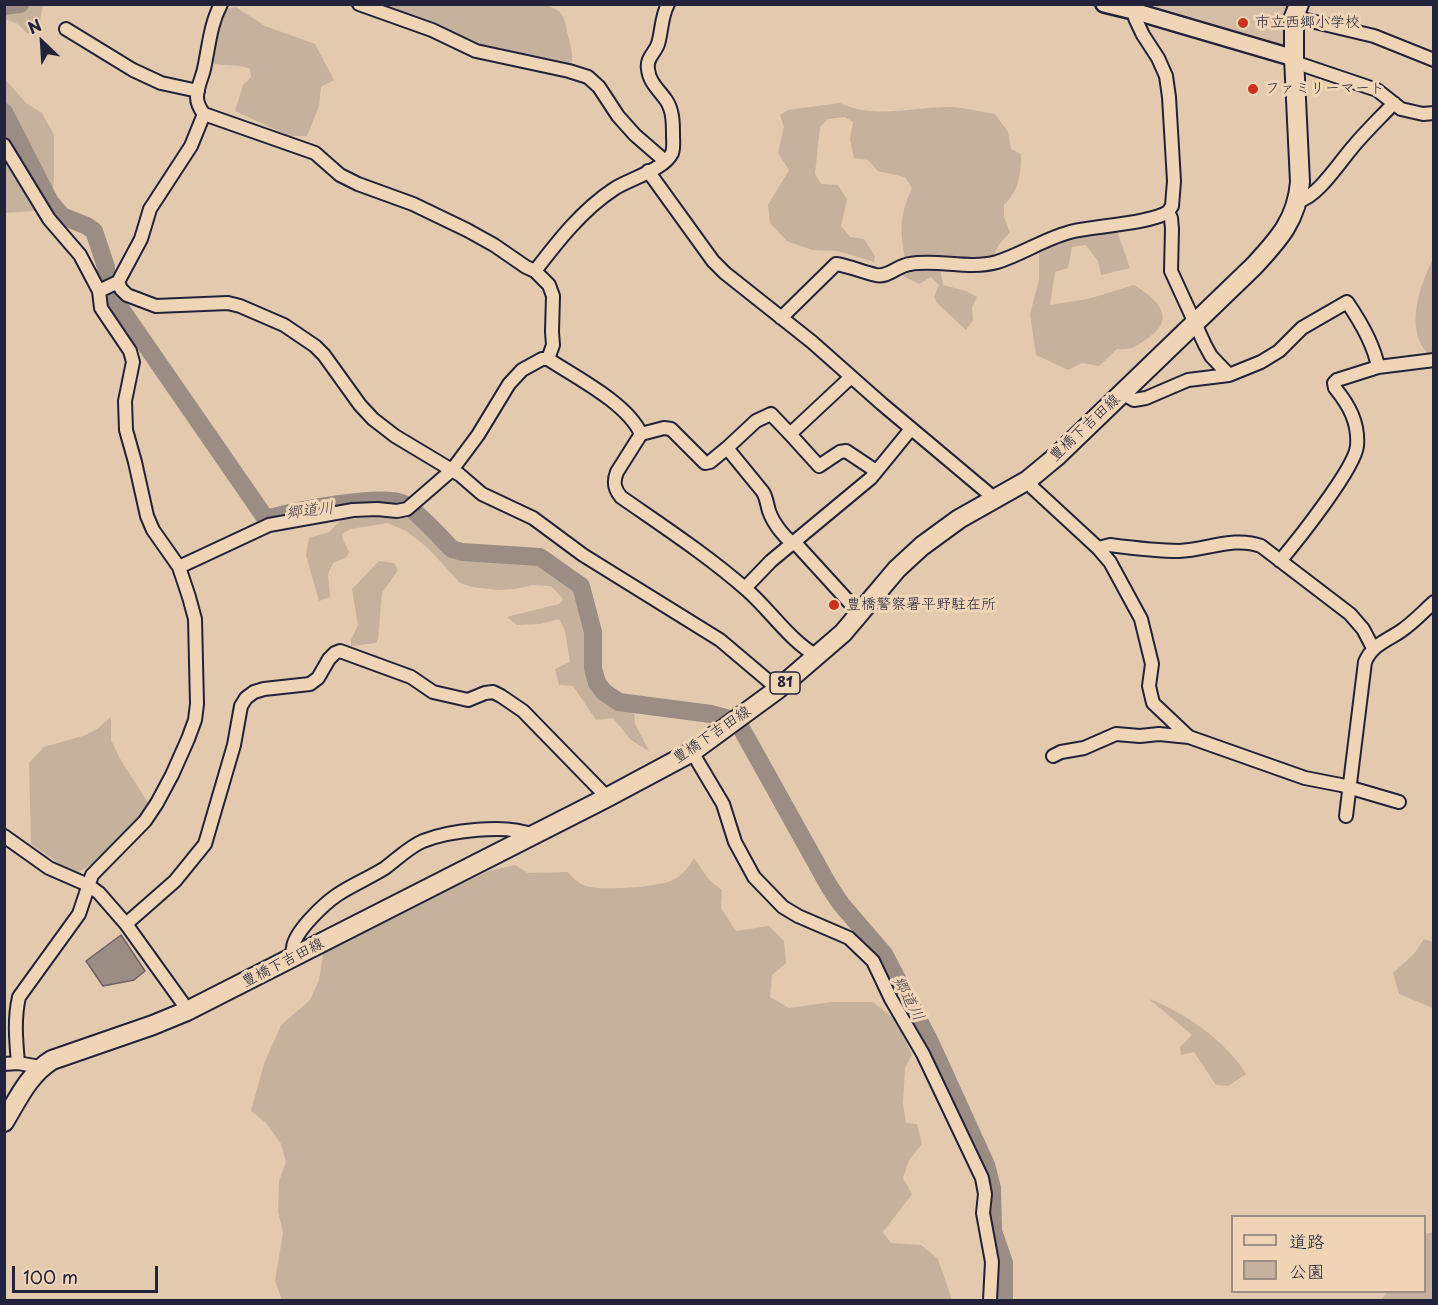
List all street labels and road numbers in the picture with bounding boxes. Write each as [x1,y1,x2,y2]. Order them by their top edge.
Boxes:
street label: 豊橋下吉田線 [1046,391,1124,465]
road number: 81 [770,672,800,694]
street label: 豊橋下吉田線 [670,702,754,768]
street label: 豊橋下吉田線 [239,935,327,991]

